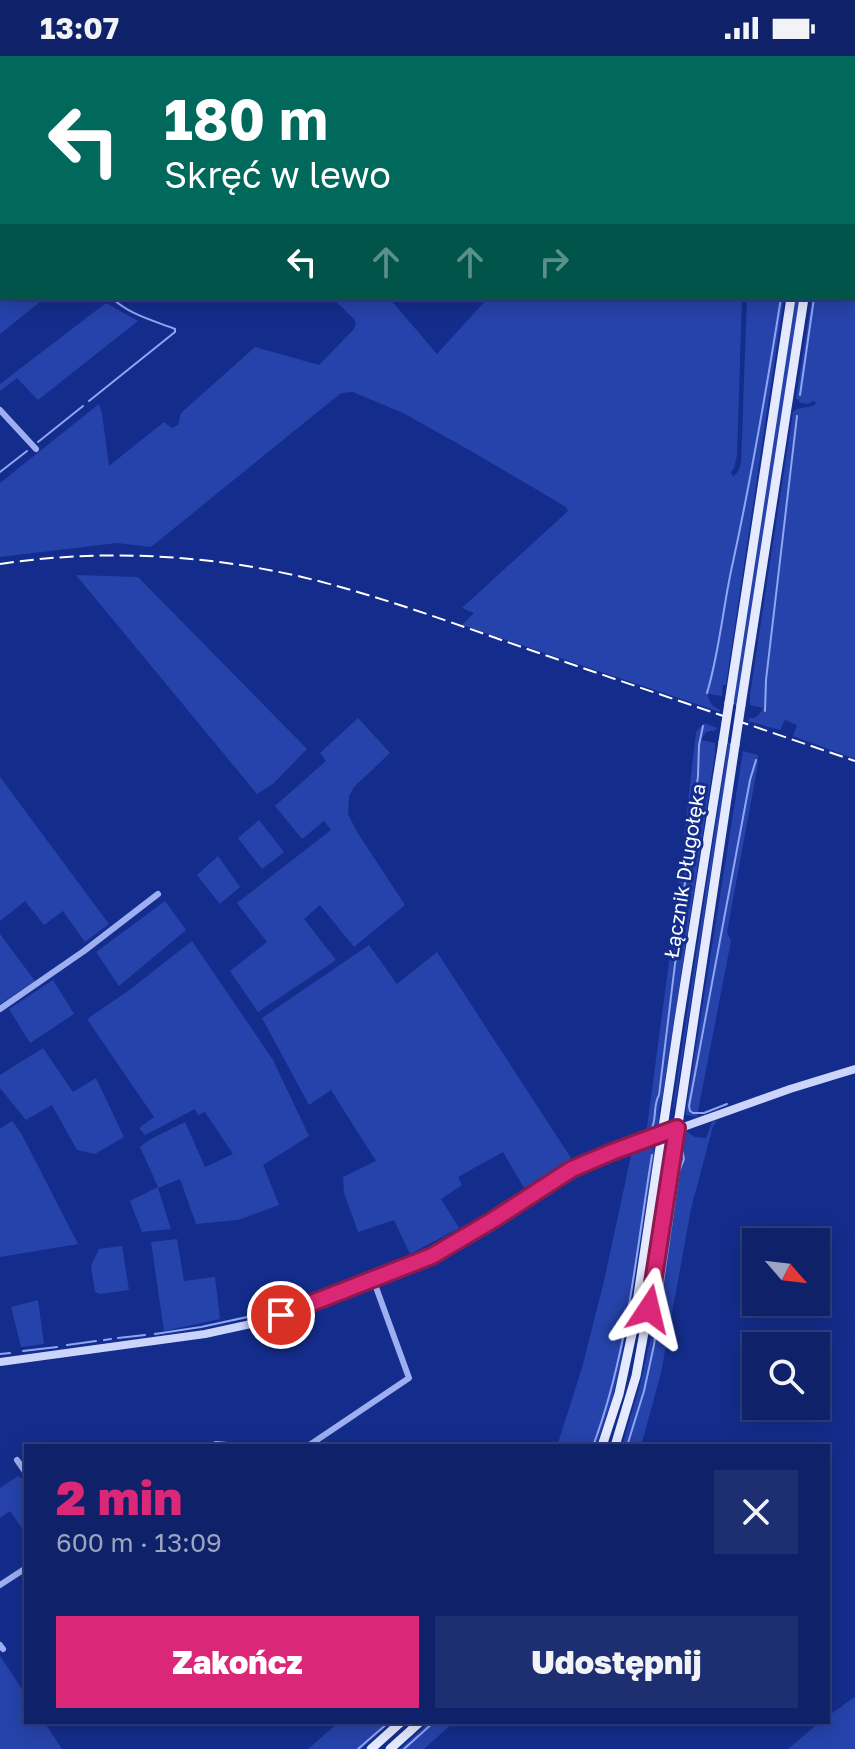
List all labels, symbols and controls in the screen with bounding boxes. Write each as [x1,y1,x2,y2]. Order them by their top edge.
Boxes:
text: 13:07 [40,10,119,46]
text: 180 m [164,85,328,152]
icon: left [32,88,136,192]
text: Skręć w lewo [164,153,391,196]
icon: left [280,240,324,284]
icon: ahead [364,240,408,284]
icon: ahead [448,240,492,284]
icon: right [532,240,576,284]
street label: Łącznik Długołęka [658,782,710,960]
north arrow [742,1228,830,1316]
map controls [742,1228,830,1420]
position arrow [607,1267,691,1351]
pin [247,1281,315,1349]
icon: arrive [259,1293,303,1337]
button: search [742,1332,830,1420]
text: 2 min [56,1468,182,1526]
button: close [714,1470,798,1554]
text: 600 m · 13:09 [56,1527,222,1558]
button: Zakończ [56,1616,419,1708]
button: Udostępnij [435,1616,798,1708]

